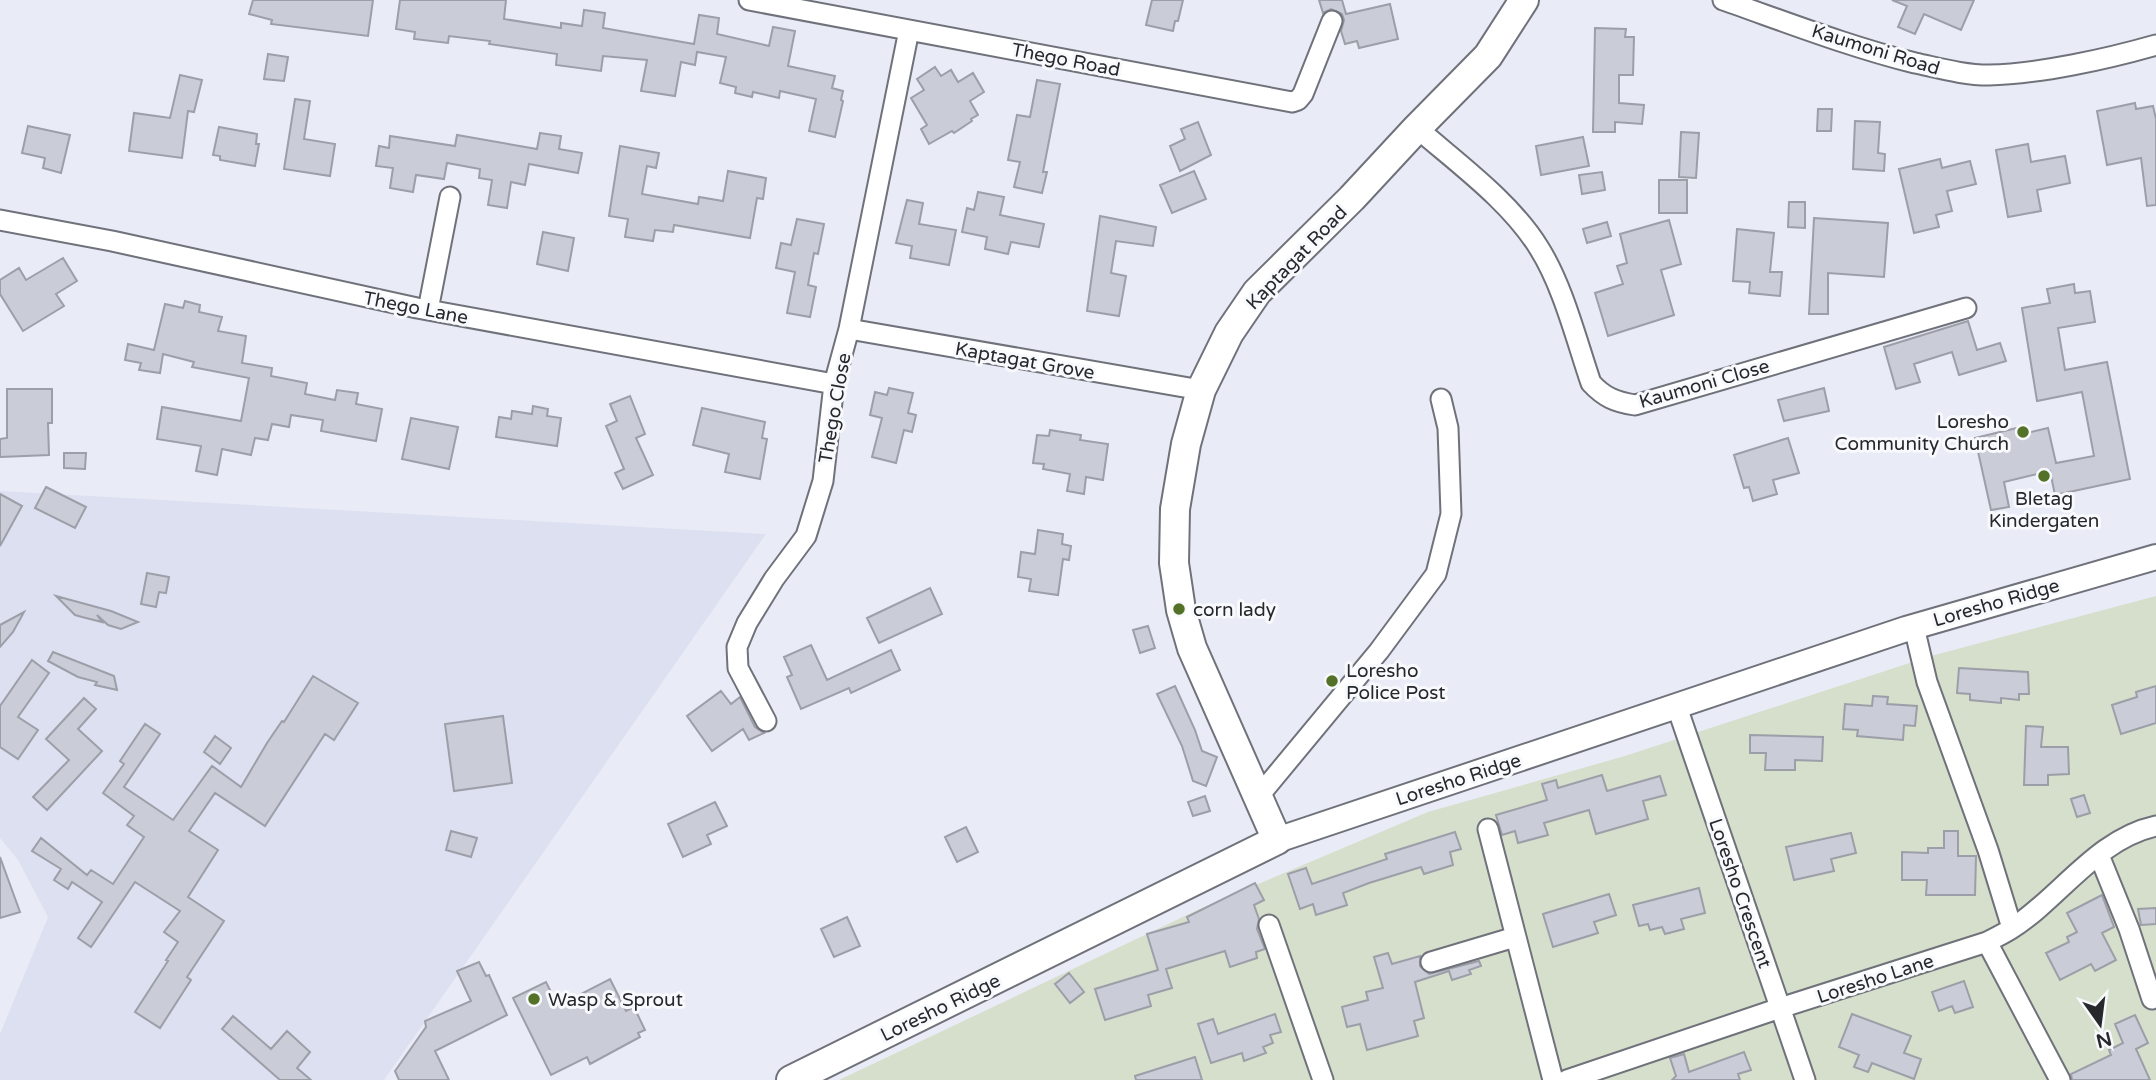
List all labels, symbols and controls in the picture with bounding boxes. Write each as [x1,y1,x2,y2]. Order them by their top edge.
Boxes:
street label: Kaumoni Road [1809,20,1942,80]
street label: Thego Road [1010,39,1122,81]
street label: Kaptagat Road [1242,201,1352,314]
street label: Thego Lane [362,287,470,329]
street label: Kaptagat Grove [953,338,1096,384]
street label: Thego Close [814,351,856,465]
street label: Kaumoni Close [1637,355,1772,413]
place label: Loresho Community Church [1835,411,2009,455]
marker: Loresho Community Church [2015,424,2031,440]
marker: Bletag Kindergaten [2036,468,2052,484]
place label: Bletag Kindergaten [1989,488,2099,532]
street label: Loresho Ridge [1931,574,2062,632]
place label: corn lady [1193,599,1276,621]
marker: corn lady [1171,601,1187,617]
place label: Loresho Police Post [1346,660,1446,704]
marker: Loresho Police Post [1324,673,1340,689]
street label: Loresho Ridge [1393,749,1524,811]
street label: Loresho Crescent [1704,816,1776,971]
street label: Loresho Lane [1814,950,1936,1008]
street label: Loresho Ridge [877,969,1004,1046]
place label: Wasp & Sprout [548,989,683,1011]
north arrow [2065,989,2135,1059]
marker: Wasp & Sprout [526,991,542,1007]
text: N [2094,1027,2114,1052]

